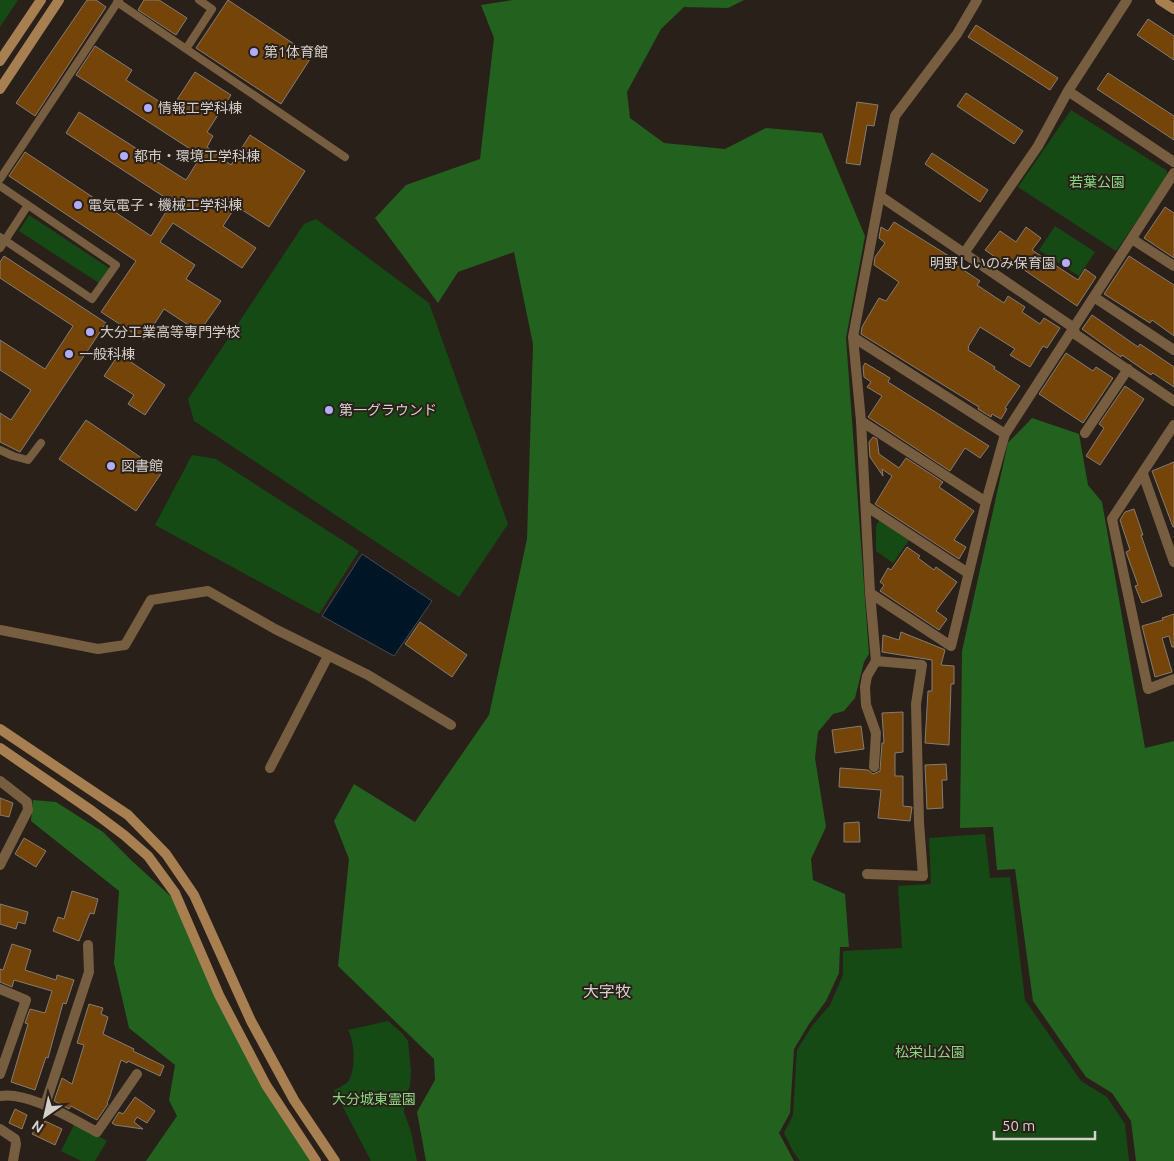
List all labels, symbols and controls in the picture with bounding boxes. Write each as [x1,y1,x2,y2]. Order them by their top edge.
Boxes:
place label: 第1体育館 [264,44,328,60]
marker: 第1体育館 [248,46,260,58]
place label: 情報工学科棟 [158,100,242,116]
marker: 情報工学科棟 [142,102,154,114]
place label: 都市・環境工学科棟 [134,148,260,164]
marker: 都市・環境工学科棟 [118,150,130,162]
park label: 若葉公園 [1069,174,1125,190]
place label: 電気電子・機械工学科棟 [88,197,242,213]
marker: 電気電子・機械工学科棟 [72,199,84,211]
place label: 明野しいのみ保育園 [930,255,1056,271]
marker: 明野しいのみ保育園 [1060,257,1072,269]
place label: 大分工業高等専門学校 [100,324,240,340]
marker: 大分工業高等専門学校 [84,326,96,338]
place label: 一般科棟 [79,346,135,362]
marker: 一般科棟 [63,348,75,360]
place label: 第一グラウンド [339,402,437,418]
marker: 第一グラウンド [323,404,335,416]
place label: 図書館 [121,458,163,474]
marker: 図書館 [105,460,117,472]
district label: 大字牧 [583,982,631,1000]
park label: 松栄山公園 [895,1044,965,1060]
north arrow [20,1091,70,1141]
park label: 大分城東霊園 [332,1091,416,1107]
scale bar [994,1108,1095,1140]
text: N [29,1117,47,1136]
text: 50 m [1002,1117,1035,1134]

